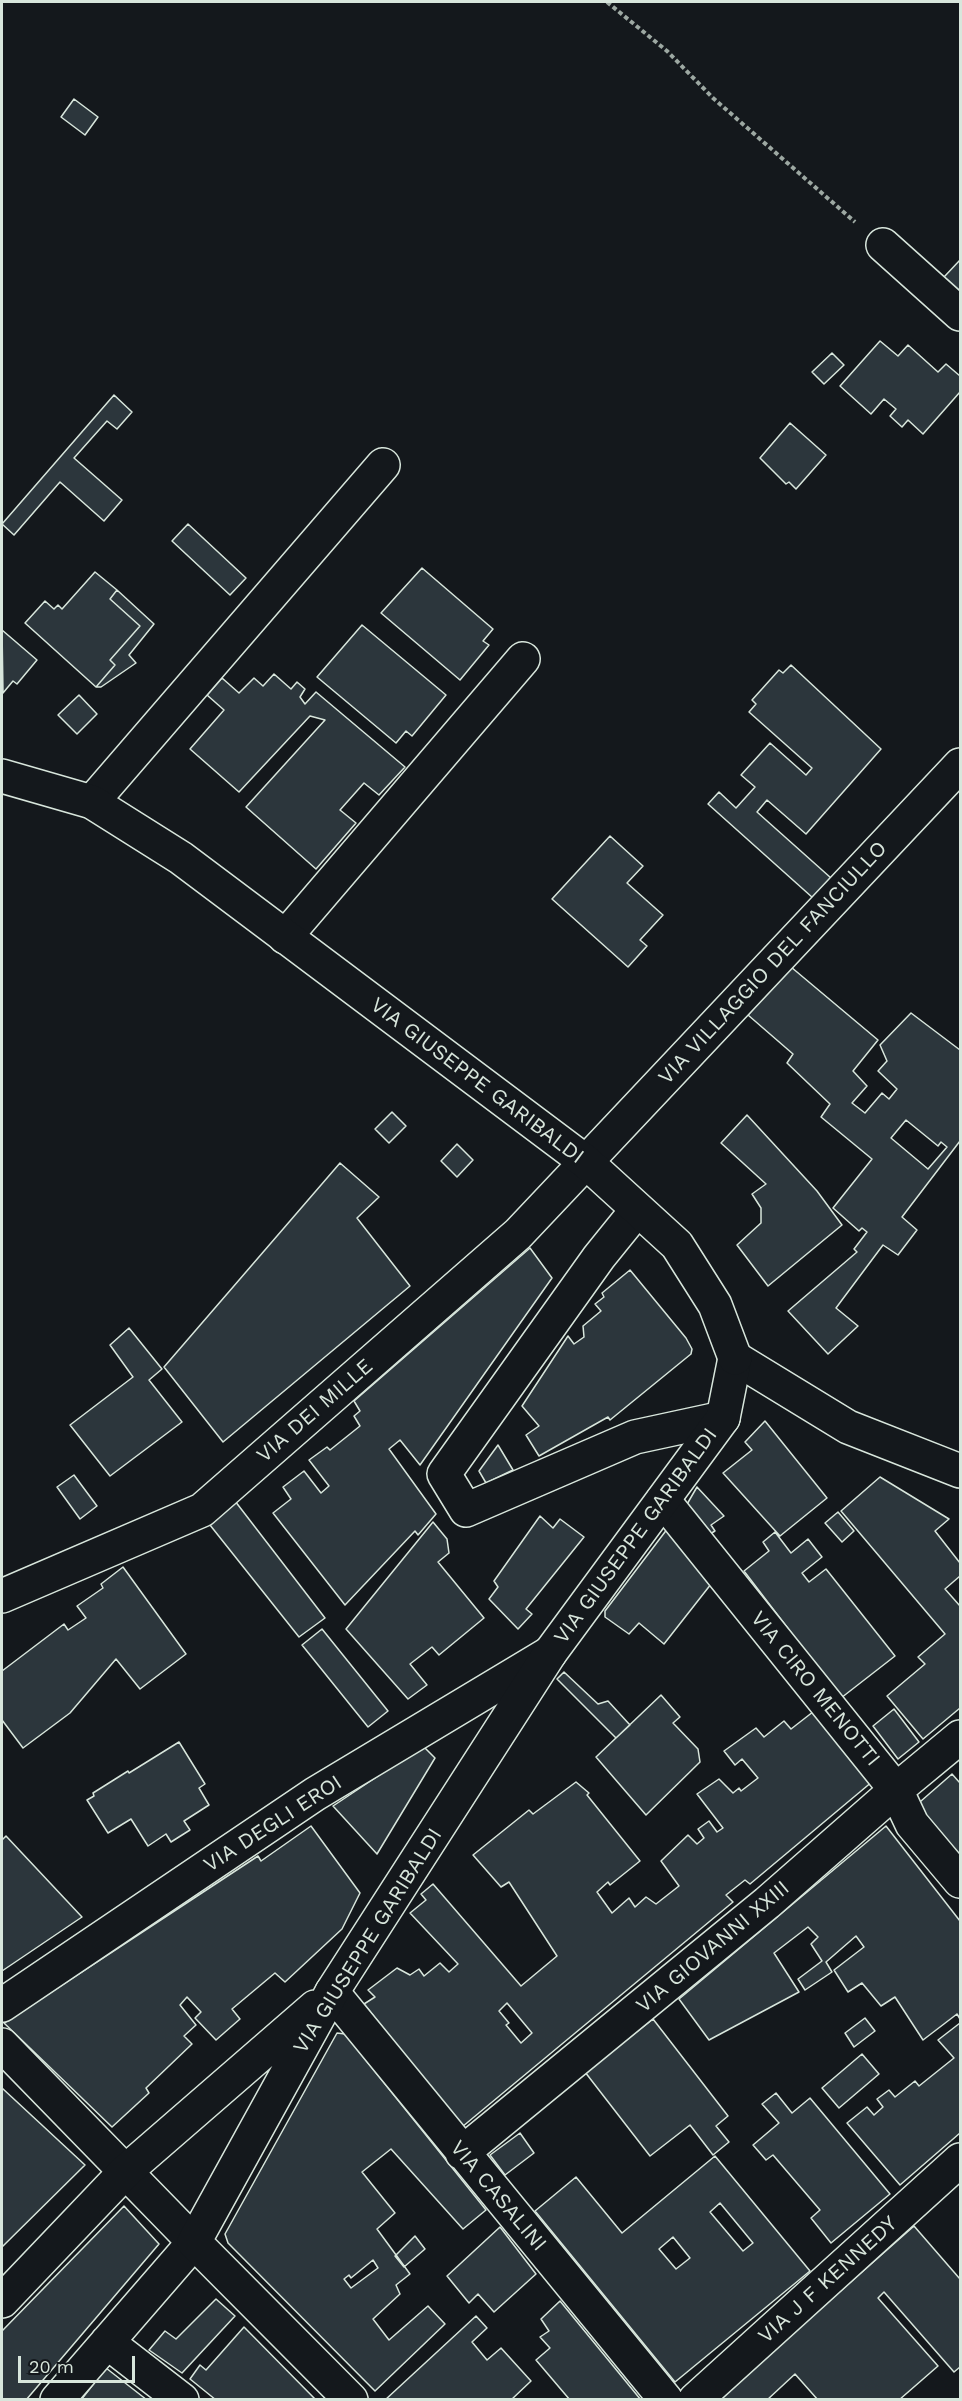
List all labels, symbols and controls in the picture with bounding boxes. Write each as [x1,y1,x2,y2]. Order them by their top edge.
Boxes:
street label: VIA VILLAGGIO DEL FANCIULLO [654,836,892,1090]
street label: VIA GIUSEPPE GARIBALDI [365,992,589,1170]
street label: VIA DEI MILLE [252,1354,378,1468]
street label: VIA GIUSEPPE GARIBALDI [549,1423,723,1649]
street label: VIA CIRO MENOTTI [745,1607,885,1771]
street label: VIA DEGLI EROI [199,1770,347,1878]
street label: VIA GIUSEPPE GARIBALDI [288,1824,448,2058]
street label: VIA GIOVANNI XXIII [631,1876,795,2018]
street label: VIA CASALINI [444,2136,552,2256]
street label: VIA J F KENNEDY [753,2211,903,2349]
scale bar [21,2344,138,2382]
text: 20 m [29,2356,74,2377]

